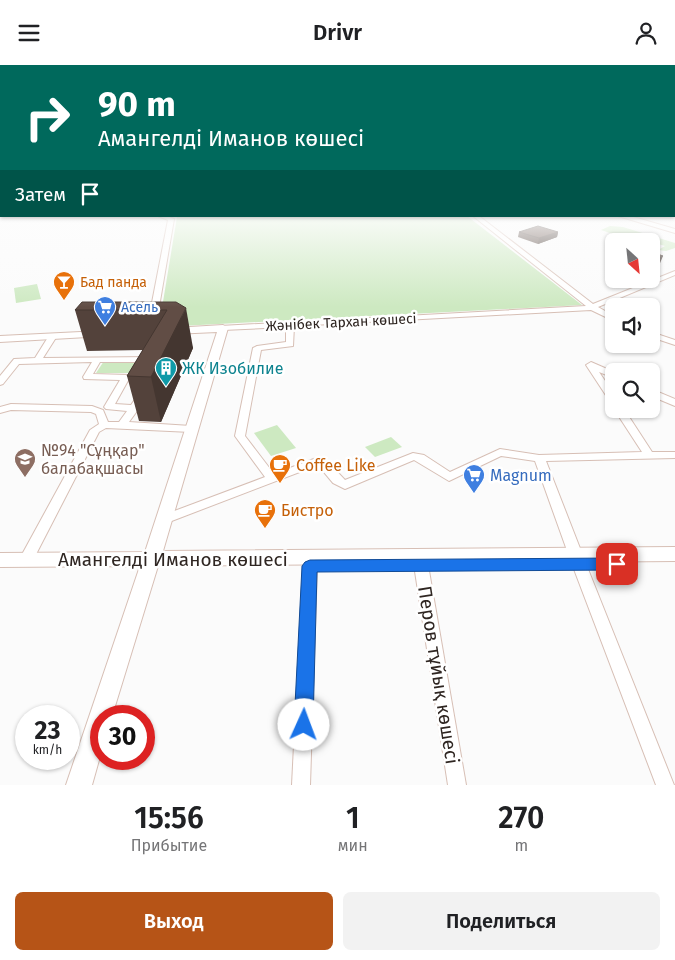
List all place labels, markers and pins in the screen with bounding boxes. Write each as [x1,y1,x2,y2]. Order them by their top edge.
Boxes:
bar icon: Бад панда [52,270,76,301]
place label: Бад панда [80,274,147,291]
supermarket icon: Асель [93,295,117,326]
place label: Асель [121,299,158,316]
building icon: ЖК Изобилие [154,356,178,387]
place label: ЖК Изобилие [182,359,283,378]
place label: №94 "Сұңқар" балабақшасы [41,441,145,478]
school or university icon: №94 "Сұңқар" балабақшасы [13,447,37,478]
cafe icon: Coffee Like [268,453,292,484]
place label: Coffee Like [296,456,375,475]
supermarket icon: Magnum [462,463,486,494]
place label: Magnum [490,466,552,485]
cafe icon: Бистро [253,498,277,529]
place label: Бистро [281,501,334,520]
pin [596,543,638,585]

